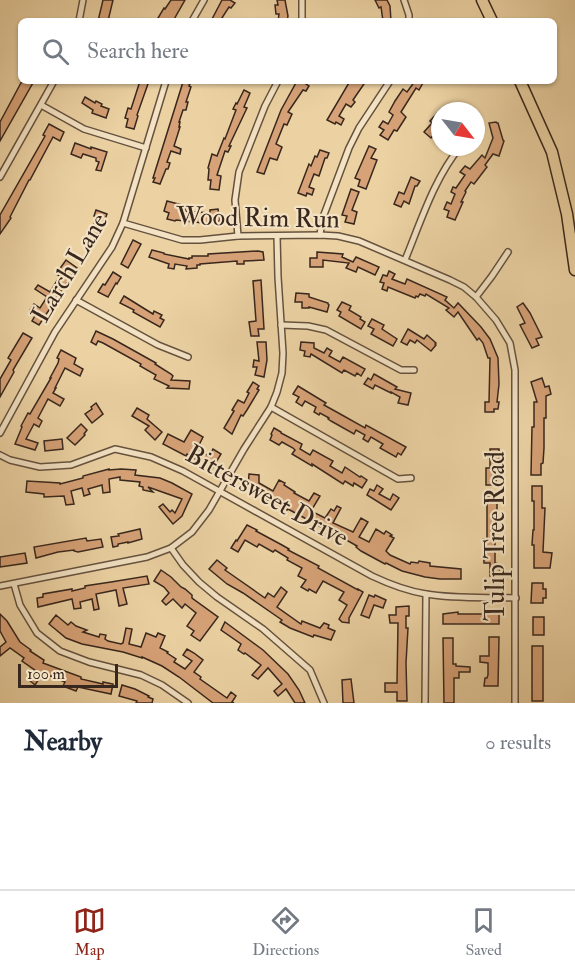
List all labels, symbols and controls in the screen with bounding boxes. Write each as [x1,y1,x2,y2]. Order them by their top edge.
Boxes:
search box [18,18,557,84]
icon: search [39,35,72,68]
text: Search here [87,37,189,65]
north arrow [431,102,485,156]
street label: Wood Rim Run [175,201,340,235]
street label: Larch Lane [25,207,115,329]
street label: Bittersweet Drive [180,438,354,554]
street label: Tulip Tree Road [480,451,513,621]
scale bar [18,661,118,688]
text: 100 m [27,664,65,684]
text: Nearby [24,726,102,758]
text: 0 results [485,730,551,755]
tab: Map [73,904,106,960]
tab: Directions [252,904,319,960]
tab: Saved [465,904,502,960]

